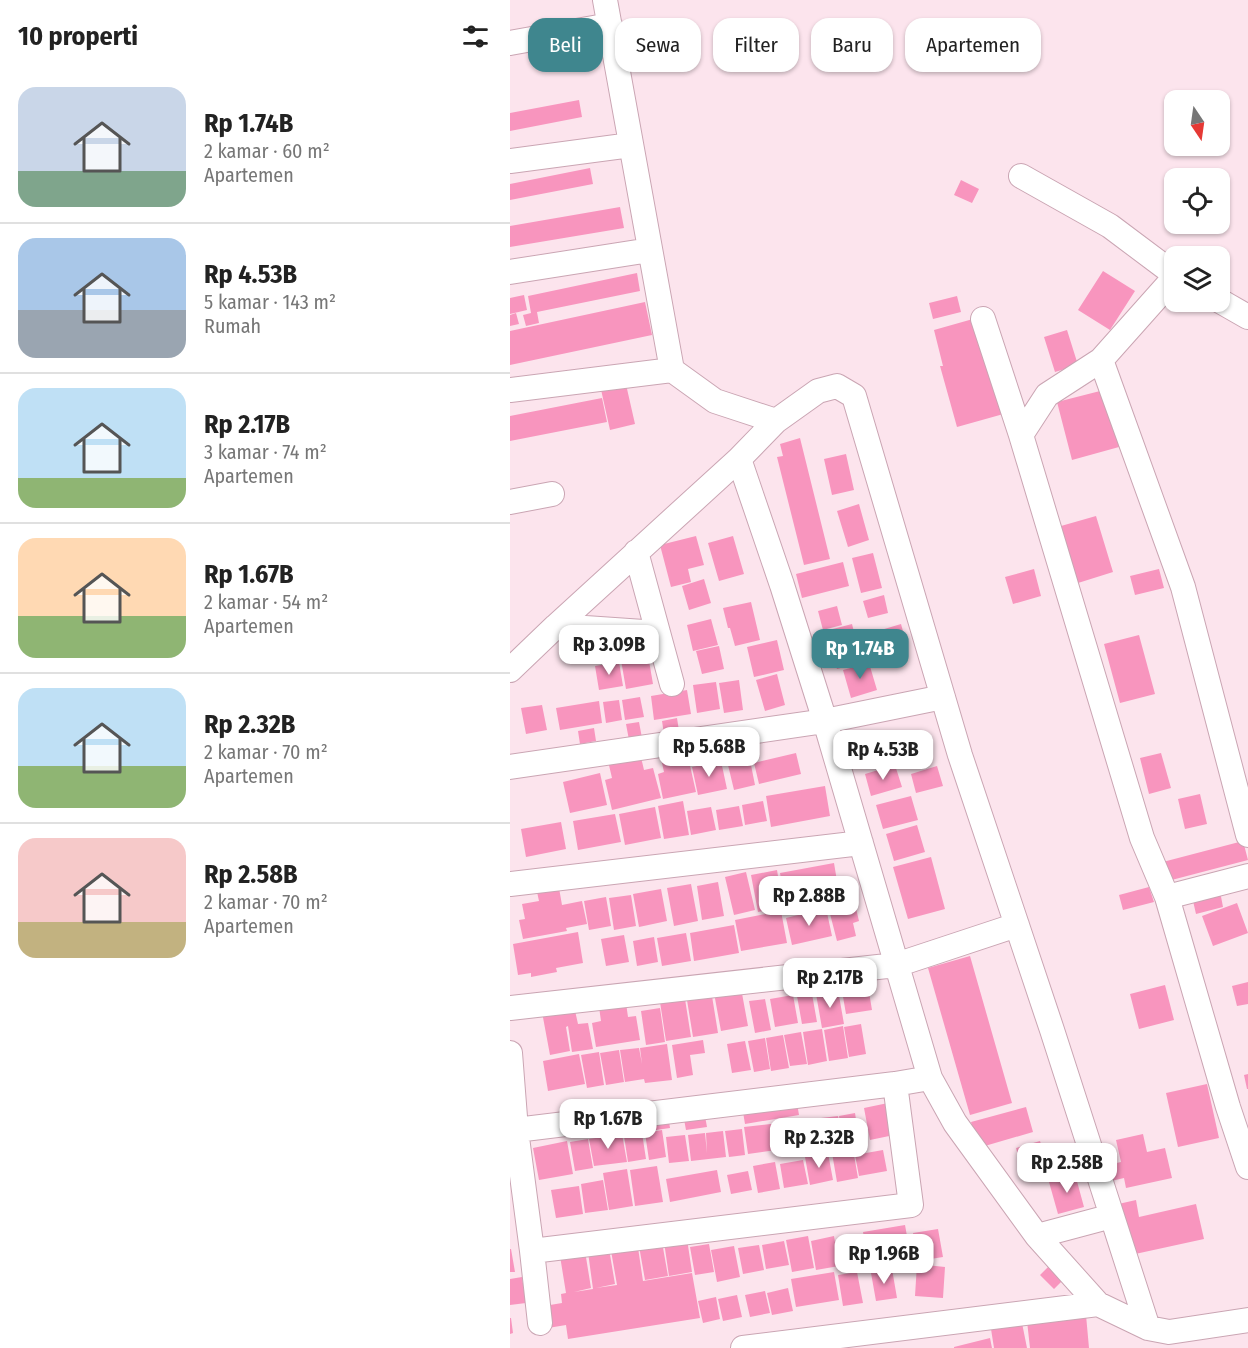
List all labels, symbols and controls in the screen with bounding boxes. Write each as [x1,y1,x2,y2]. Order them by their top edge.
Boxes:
chip: Beli [528,18,603,72]
chip: Sewa [615,18,701,72]
chip: Filter [713,18,799,72]
chip: Baru [811,18,893,72]
chip: Apartemen [905,18,1041,72]
icon: filters [459,20,492,53]
text: 10 properti [18,21,138,52]
north arrow [1164,90,1230,156]
map controls [1164,90,1230,312]
text: Rp 1.74B [204,108,293,139]
icon: home [66,111,138,183]
text: 2 kamar · 60 m² [204,139,330,163]
text: Apartemen [204,163,294,187]
button: locate [1164,168,1230,234]
button: layers [1164,246,1230,312]
text: Rp 4.53B [204,259,297,290]
icon: home [66,262,138,334]
text: 5 kamar · 143 m² [204,290,336,314]
text: Rumah [204,314,261,338]
text: Rp 2.17B [204,409,290,440]
icon: home [66,412,138,484]
text: 3 kamar · 74 m² [204,440,327,464]
text: Apartemen [204,464,294,488]
text: Rp 1.67B [204,559,294,590]
icon: home [66,562,138,634]
text: 2 kamar · 54 m² [204,590,328,614]
text: Apartemen [204,614,294,638]
pin: Rp 3.09B [547,625,671,676]
pin: Rp 1.74B [798,629,922,680]
text: Rp 3.09B [573,632,645,656]
text: Rp 1.74B [826,636,894,660]
text: Rp 2.32B [204,709,295,740]
icon: home [66,712,138,784]
pin: Rp 5.68B [647,727,771,778]
pin: Rp 4.53B [821,730,945,781]
text: Rp 5.68B [673,734,745,758]
text: Rp 4.53B [847,737,919,761]
text: 2 kamar · 70 m² [204,740,328,764]
text: Apartemen [204,764,294,788]
text: Rp 2.58B [204,859,297,890]
icon: home [66,862,138,934]
pin: Rp 2.88B [747,876,871,927]
text: Rp 2.88B [773,883,845,907]
text: 2 kamar · 70 m² [204,890,328,914]
text: Apartemen [204,914,294,938]
pin: Rp 2.17B [768,958,892,1009]
text: Rp 2.17B [797,965,863,989]
pin: Rp 1.67B [546,1099,670,1150]
text: Rp 1.67B [574,1106,642,1130]
pin: Rp 2.32B [757,1118,881,1169]
text: Rp 2.32B [784,1125,854,1149]
pin: Rp 2.58B [1005,1143,1129,1194]
text: Rp 2.58B [1031,1150,1103,1174]
pin: Rp 1.96B [822,1234,946,1285]
text: Rp 1.96B [849,1241,919,1265]

